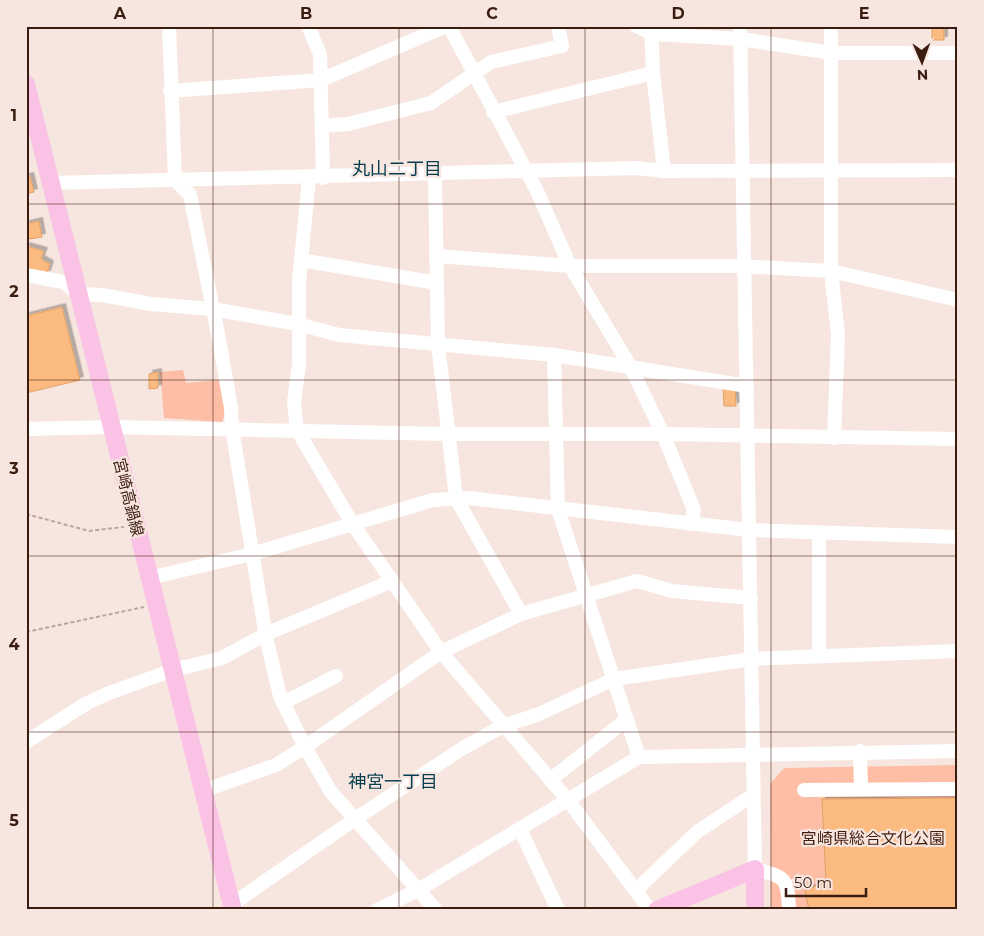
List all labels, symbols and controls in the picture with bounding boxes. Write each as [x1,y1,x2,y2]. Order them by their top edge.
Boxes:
text: A [113,4,127,23]
text: B [300,4,312,23]
text: C [486,4,498,23]
text: D [671,4,685,23]
text: E [859,4,869,23]
north arrow [896,38,946,88]
text: N [916,66,928,84]
text: 1 [11,106,17,125]
district label: 丸山二丁目 [352,158,442,180]
text: 2 [9,282,19,301]
street label: 宮崎高鍋線 [110,456,147,538]
text: 3 [8,459,19,478]
text: 4 [8,635,20,654]
district label: 神宮一丁目 [348,771,438,793]
text: 5 [9,811,19,830]
park label: 宮崎県総合文化公園 [801,829,945,848]
scale bar [786,866,866,898]
text: 50 m [794,873,832,892]

